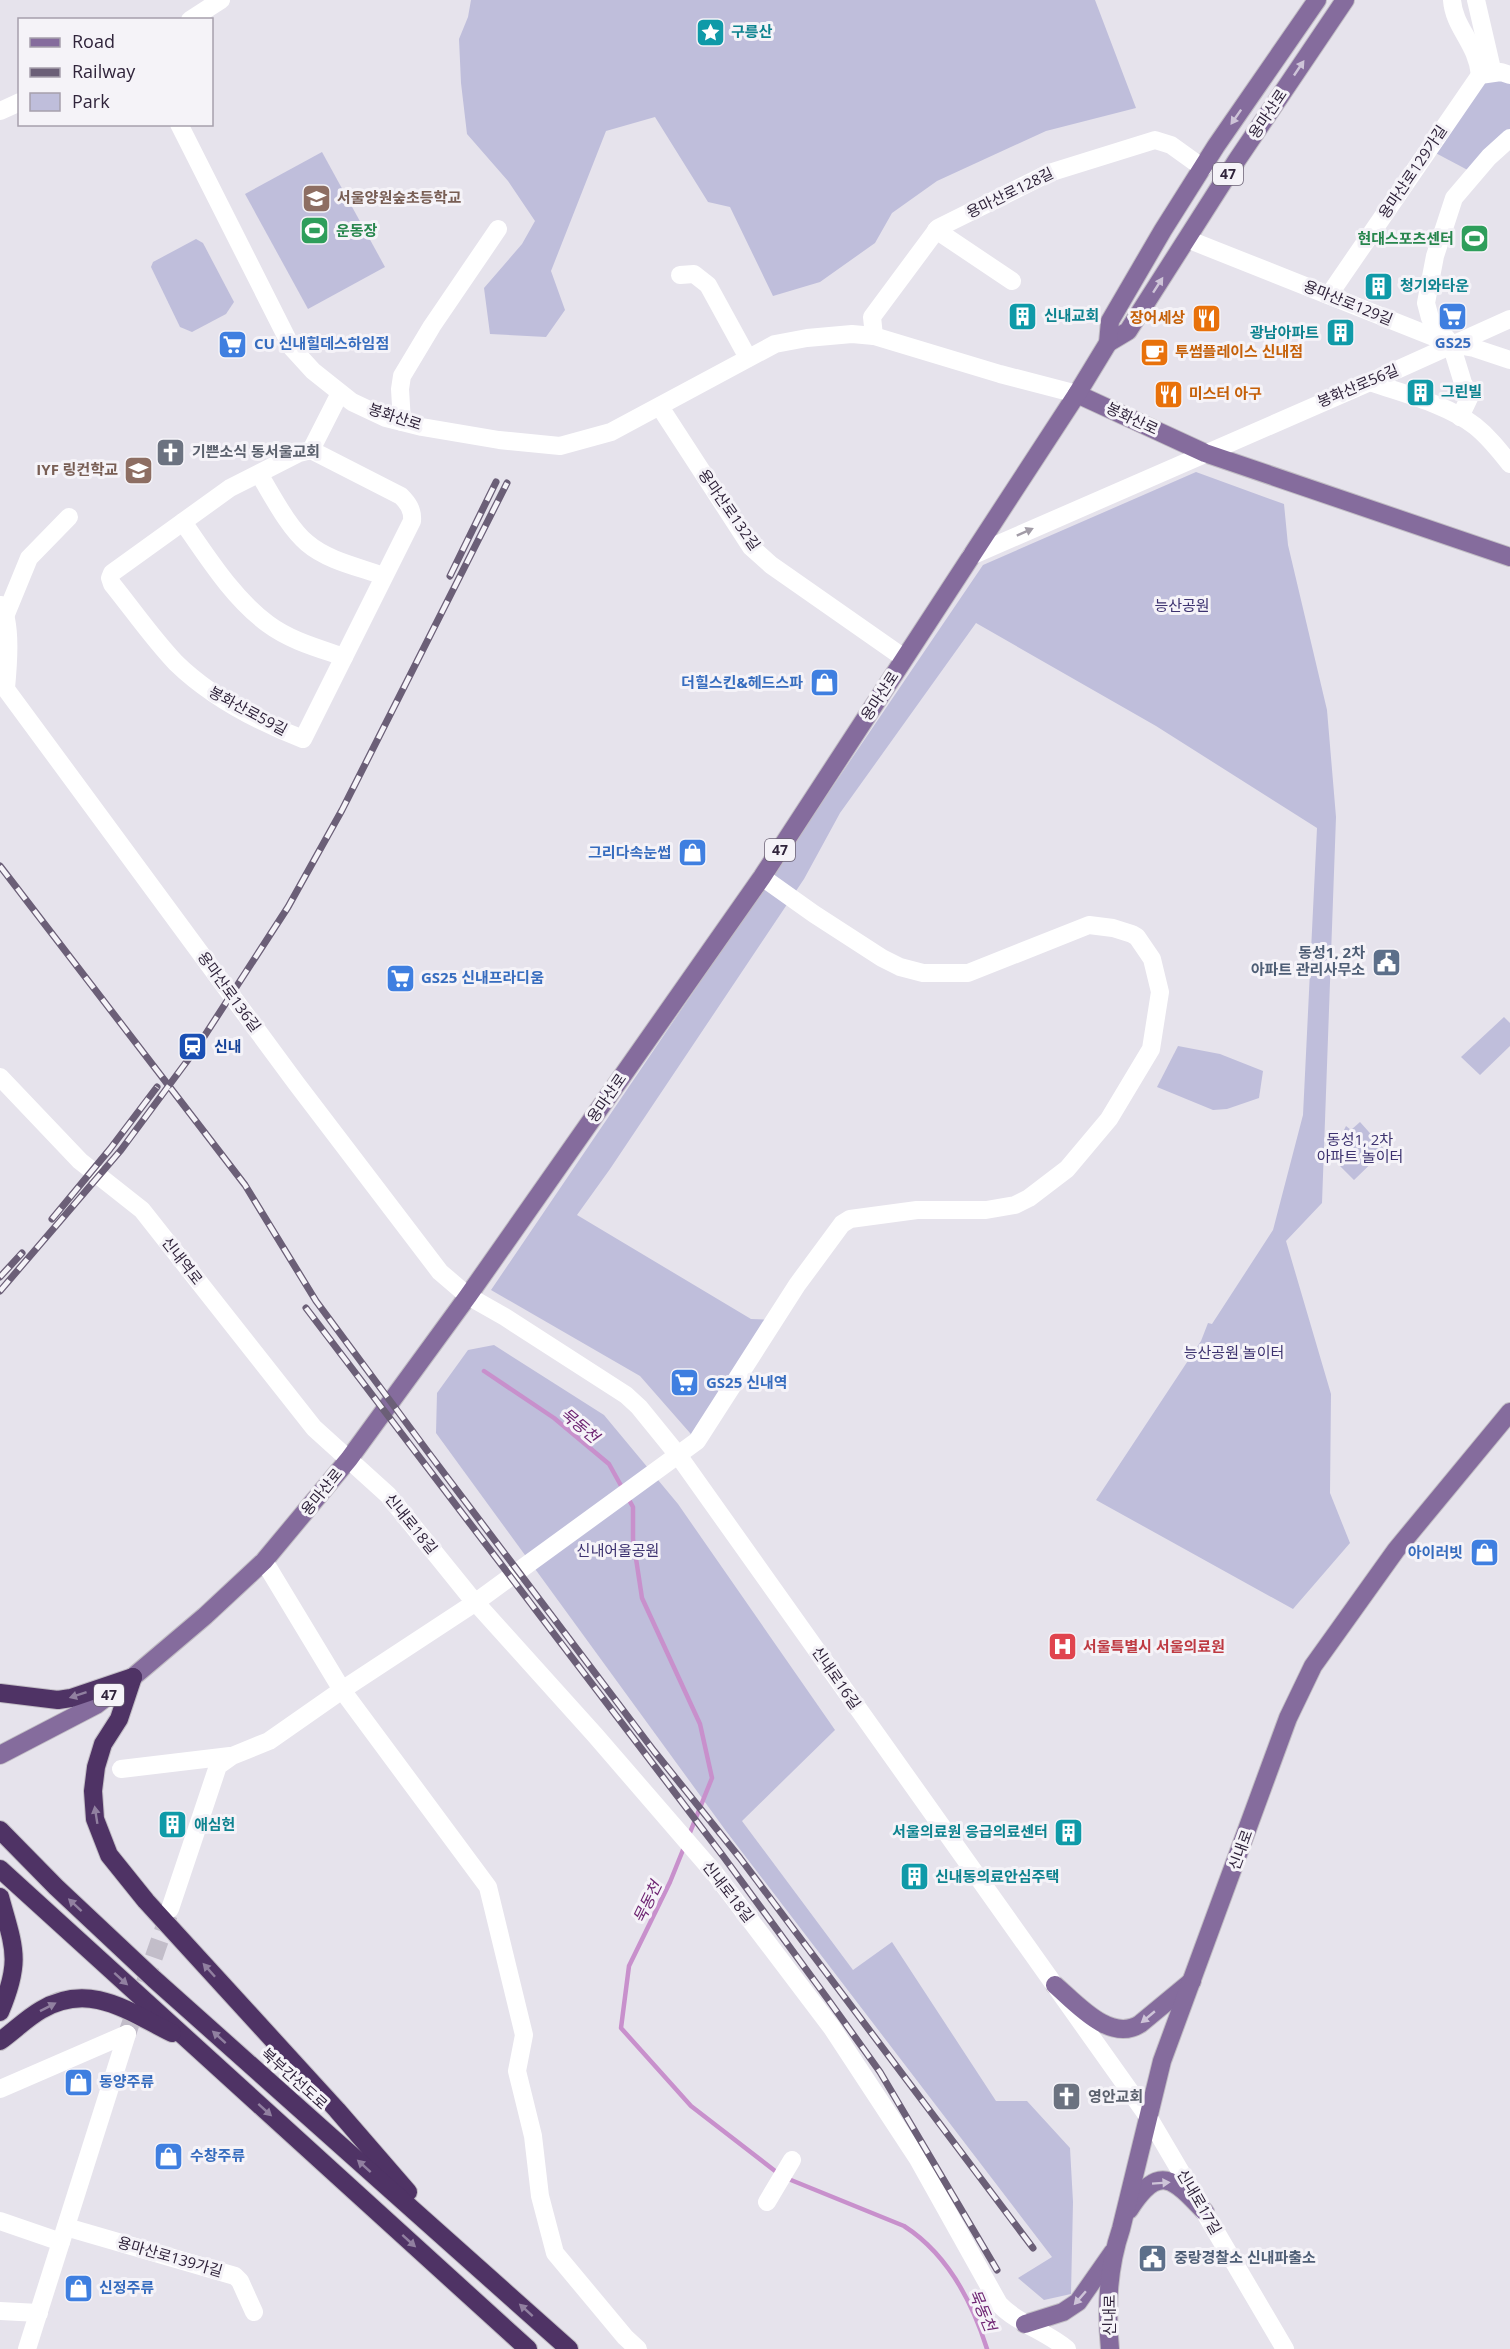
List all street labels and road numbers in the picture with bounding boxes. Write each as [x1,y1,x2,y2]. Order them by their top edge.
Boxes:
street label: 용마산로 [1243,85,1291,142]
street label: 용마산로129가길 [1374,121,1451,222]
street label: 용마산로128길 [963,162,1057,222]
road number: 47 [1213,163,1243,185]
street label: 용마산로129길 [1301,275,1396,329]
street label: 봉화산로56길 [1314,359,1401,411]
street label: 봉화산로 [1103,397,1162,439]
street label: 봉화산로 [366,398,425,434]
street label: 용마산로132길 [694,465,765,554]
street label: 용마산로 [856,667,903,724]
street label: 봉화산로59길 [206,681,291,739]
road number: 47 [765,839,795,861]
street label: 용마산로136길 [194,947,266,1036]
street label: 용마산로 [582,1069,630,1126]
street label: 신내역로 [158,1232,208,1288]
street label: 용마산로 [296,1464,346,1519]
street label: 신내로18길 [381,1489,442,1558]
street label: 신내로16길 [808,1642,866,1713]
road number: 47 [94,1684,124,1706]
street label: 신내로 [1224,1827,1257,1873]
street label: 신내로18길 [699,1857,759,1926]
street label: 북부간선도로 [257,2043,332,2113]
street label: 신내로17길 [1173,2165,1227,2238]
street label: 용마산로139가길 [115,2231,225,2281]
street label: 신내로 [1099,2294,1119,2336]

